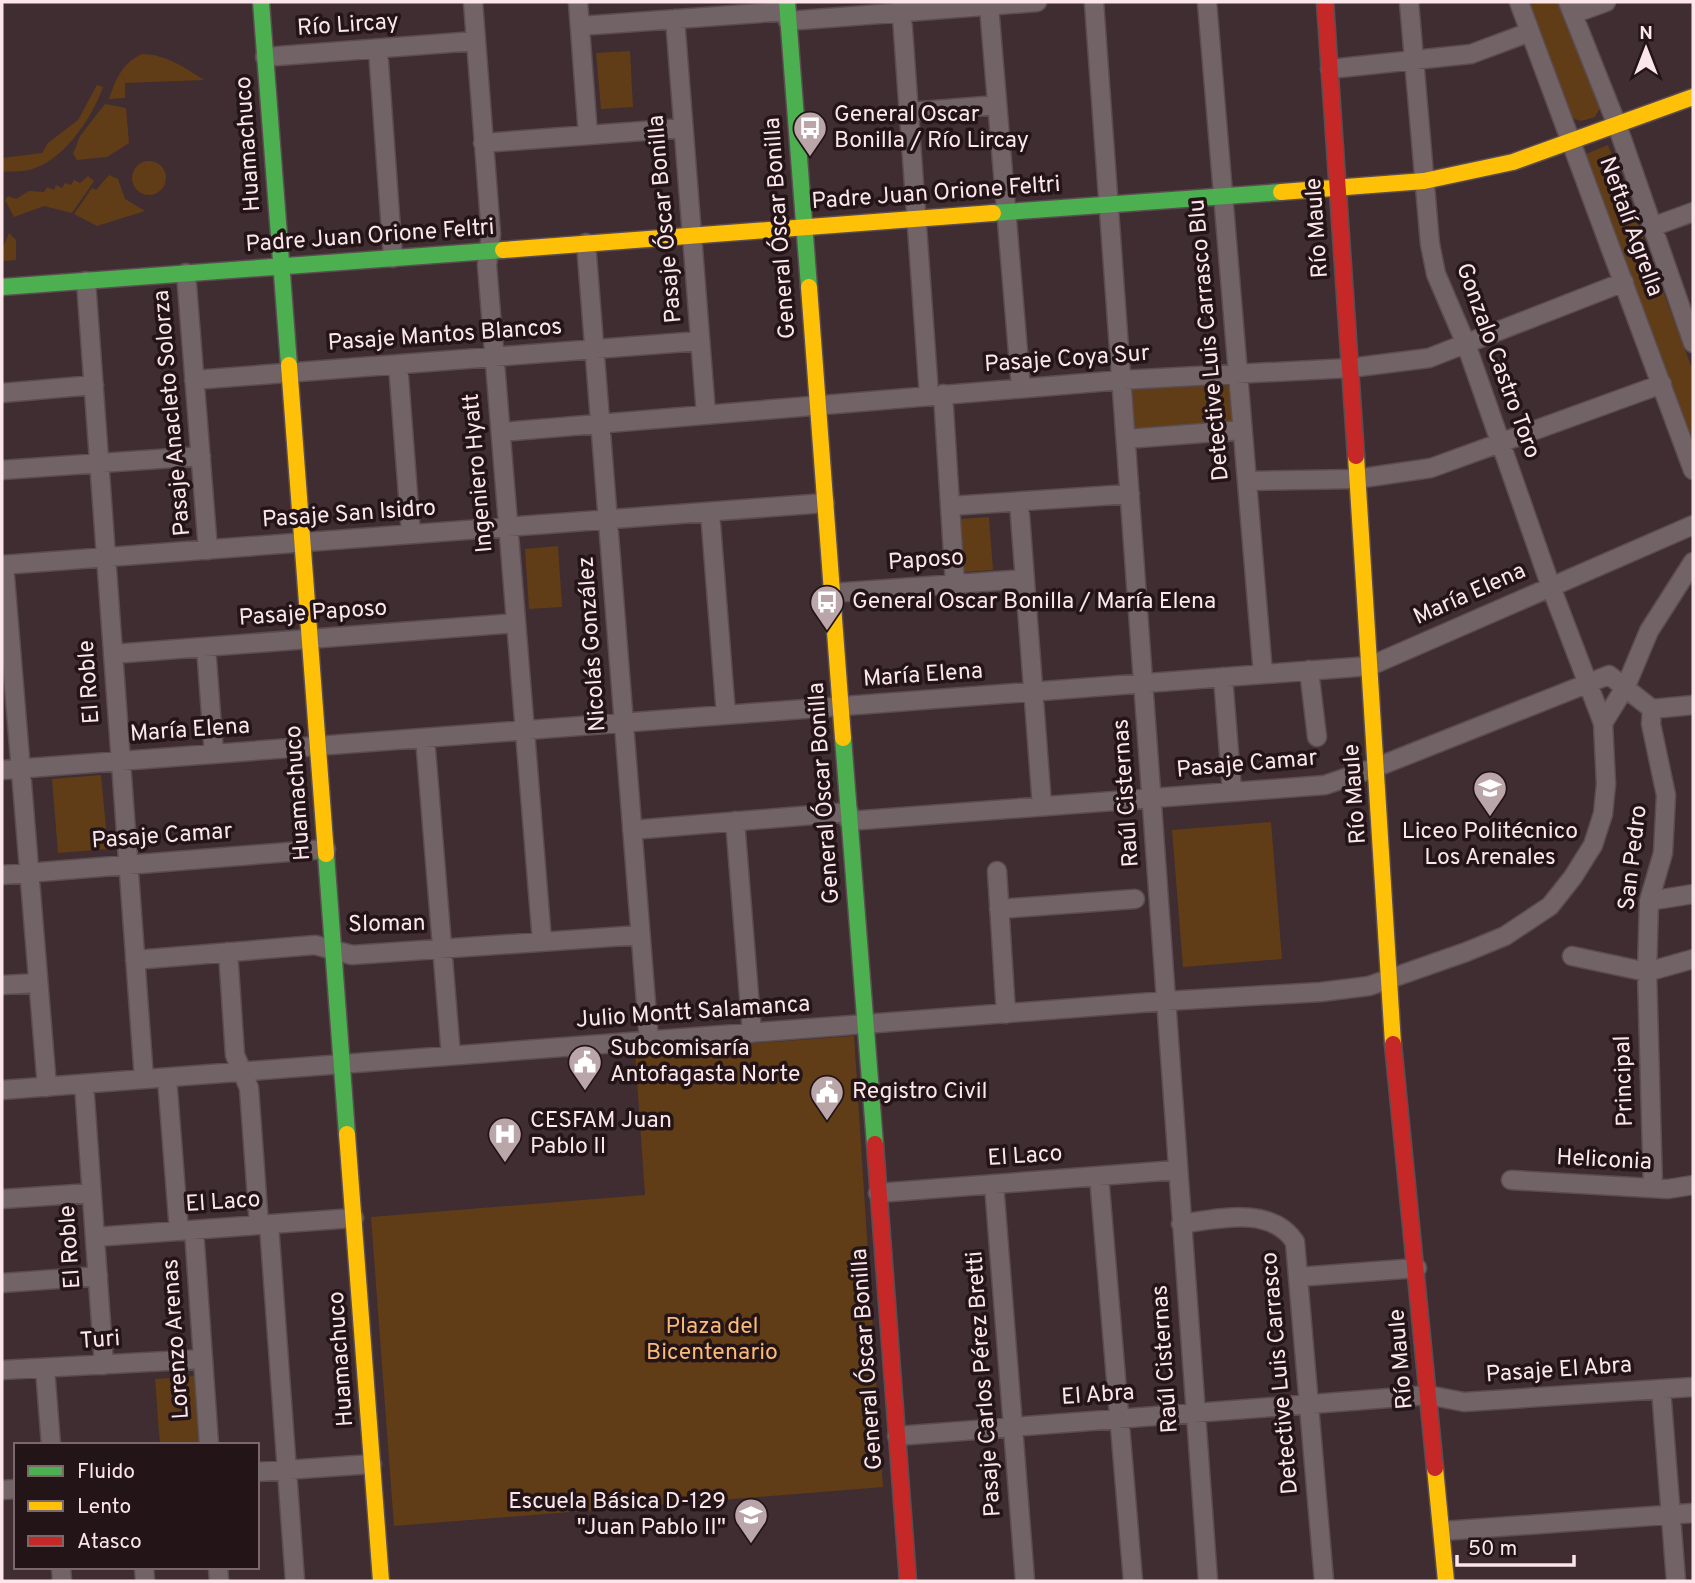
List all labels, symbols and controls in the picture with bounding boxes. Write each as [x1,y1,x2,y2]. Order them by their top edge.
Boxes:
street label: Río Lircay [296,8,400,44]
north arrow [1611,14,1681,84]
text: N [1639,22,1653,46]
street label: Huamachuco [230,75,268,213]
place label: General Oscar Bonilla / Río Lircay [834,101,1029,156]
bus stop icon: General Oscar Bonilla / Río Lircay [791,109,829,158]
street label: Pasaje Óscar Bonilla [640,114,690,324]
street label: General Óscar Bonilla [757,116,803,340]
street label: Neftalí Agrella [1591,153,1669,301]
street label: Padre Juan Orione Feltri [811,171,1061,217]
street label: Río Maule [1300,177,1336,279]
street label: Detective Luis Carrasco Blu [1183,198,1237,482]
street label: Padre Juan Orione Feltri [245,214,495,260]
street label: Gonzalo Castro Toro [1448,259,1546,463]
street label: Pasaje Anacleto Solorza [148,289,198,537]
street label: Pasaje Mantos Blancos [327,313,563,359]
street label: Pasaje Coya Sur [983,340,1151,380]
street label: Ingeniero Hyatt [458,392,500,554]
street label: Pasaje San Isidro [261,494,437,536]
street label: Paposo [887,544,965,578]
street label: Nicolás González [572,555,614,733]
street label: María Elena [1409,557,1531,633]
bus stop icon: General Oscar Bonilla / María Elena [808,583,846,632]
place label: General Oscar Bonilla / María Elena [852,588,1216,617]
street label: Pasaje Paposo [238,594,388,634]
street label: El Roble [73,639,107,725]
street label: María Elena [862,657,984,695]
street label: General Óscar Bonilla [801,681,847,905]
street label: María Elena [129,712,251,750]
street label: Raúl Cisternas [1107,718,1147,868]
street label: Huamachuco [280,724,318,862]
street label: Río Maule [1338,743,1374,845]
street label: Pasaje Camar [1175,744,1319,786]
school or university icon: Liceo Politécnico Los Arenales [1471,769,1509,818]
street label: San Pedro [1613,804,1655,912]
street label: Pasaje Camar [91,818,234,856]
place label: Liceo Politécnico Los Arenales [1402,818,1578,873]
street label: Sloman [348,910,426,940]
street label: Julio Montt Salamanca [575,990,811,1036]
place label: Subcomisaría Antofagasta Norte [610,1035,800,1090]
street label: Principal [1609,1035,1641,1127]
public building icon: Subcomisaría Antofagasta Norte [566,1043,604,1092]
public building icon: Registro Civil [808,1073,846,1122]
place label: Registro Civil [852,1078,988,1107]
place label: CESFAM Juan Pablo II [530,1107,672,1162]
hospital icon: CESFAM Juan Pablo II [486,1115,524,1164]
street label: El Laco [987,1140,1063,1174]
street label: Heliconia [1555,1144,1653,1178]
street label: El Laco [185,1186,261,1220]
street label: El Roble [54,1204,88,1290]
street label: General Óscar Bonilla [844,1247,890,1471]
street label: Pasaje Carlos Pérez Bretti [961,1250,1009,1518]
street label: Detective Luis Carrasco [1256,1251,1306,1495]
street label: Lorenzo Arenas [157,1258,197,1420]
street label: Raúl Cisternas [1146,1284,1186,1434]
street label: Huamachuco [323,1290,361,1428]
street label: Río Maule [1383,1308,1421,1410]
park label: Plaza del Bicentenario [646,1313,778,1368]
street label: Turi [79,1325,121,1357]
street label: Pasaje El Abra [1485,1351,1633,1391]
street label: El Abra [1060,1379,1136,1413]
legend [14,1443,259,1569]
text: Fluido [77,1459,135,1486]
place label: Escuela Básica D-129 "Juan Pablo II" [508,1488,726,1543]
text: Lento [77,1494,131,1521]
school or university icon: Escuela Básica D-129 "Juan Pablo II" [732,1496,770,1545]
scale bar [1457,1524,1574,1568]
text: Atasco [77,1529,142,1556]
text: 50 m [1468,1536,1517,1563]

